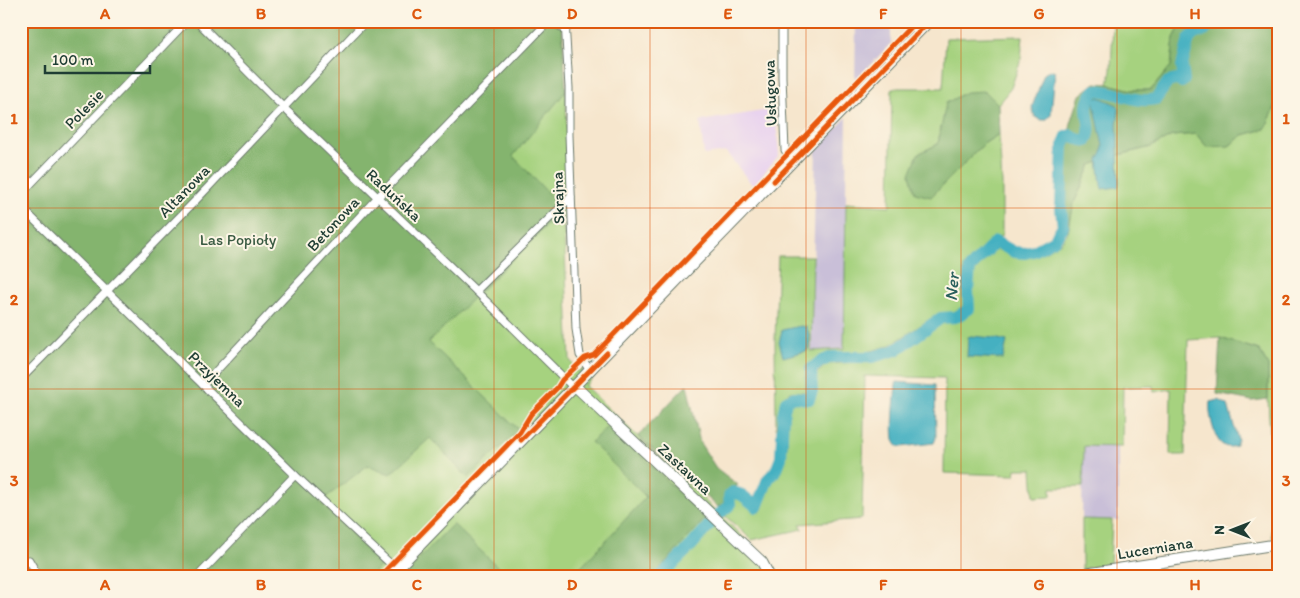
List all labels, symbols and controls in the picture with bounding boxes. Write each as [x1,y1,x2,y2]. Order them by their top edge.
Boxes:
text: A [99,4,111,23]
text: B [256,4,267,23]
text: C [412,4,423,23]
text: D [567,4,578,23]
text: E [724,4,733,23]
text: F [879,4,888,23]
text: G [1033,4,1045,23]
text: H [1189,4,1201,23]
scale bar [45,42,150,74]
text: 100 m [52,51,94,69]
street label: Usługowa [759,59,781,127]
street label: Polesie [61,85,107,133]
text: 1 [10,109,18,128]
text: 1 [1282,109,1290,128]
street label: Altanowa [154,160,214,221]
street label: Raduńska [363,165,426,226]
street label: Skrajna [548,171,568,225]
street label: Betonowa [303,192,364,255]
park label: Las Popioły [200,230,277,249]
water label: Ner [940,270,964,302]
text: 2 [10,290,19,309]
text: 2 [1282,290,1291,309]
street label: Przyjemna [185,347,249,411]
street label: Zastawna [654,439,716,499]
text: 3 [10,471,19,490]
text: 3 [1282,471,1291,490]
north arrow [1208,506,1258,556]
text: N [1211,525,1228,535]
street label: Lucerniana [1116,533,1194,563]
text: A [99,575,111,594]
text: B [256,575,267,594]
text: C [412,575,423,594]
text: D [567,575,578,594]
text: E [724,575,733,594]
text: F [879,575,888,594]
text: G [1033,575,1045,594]
text: H [1189,575,1201,594]

